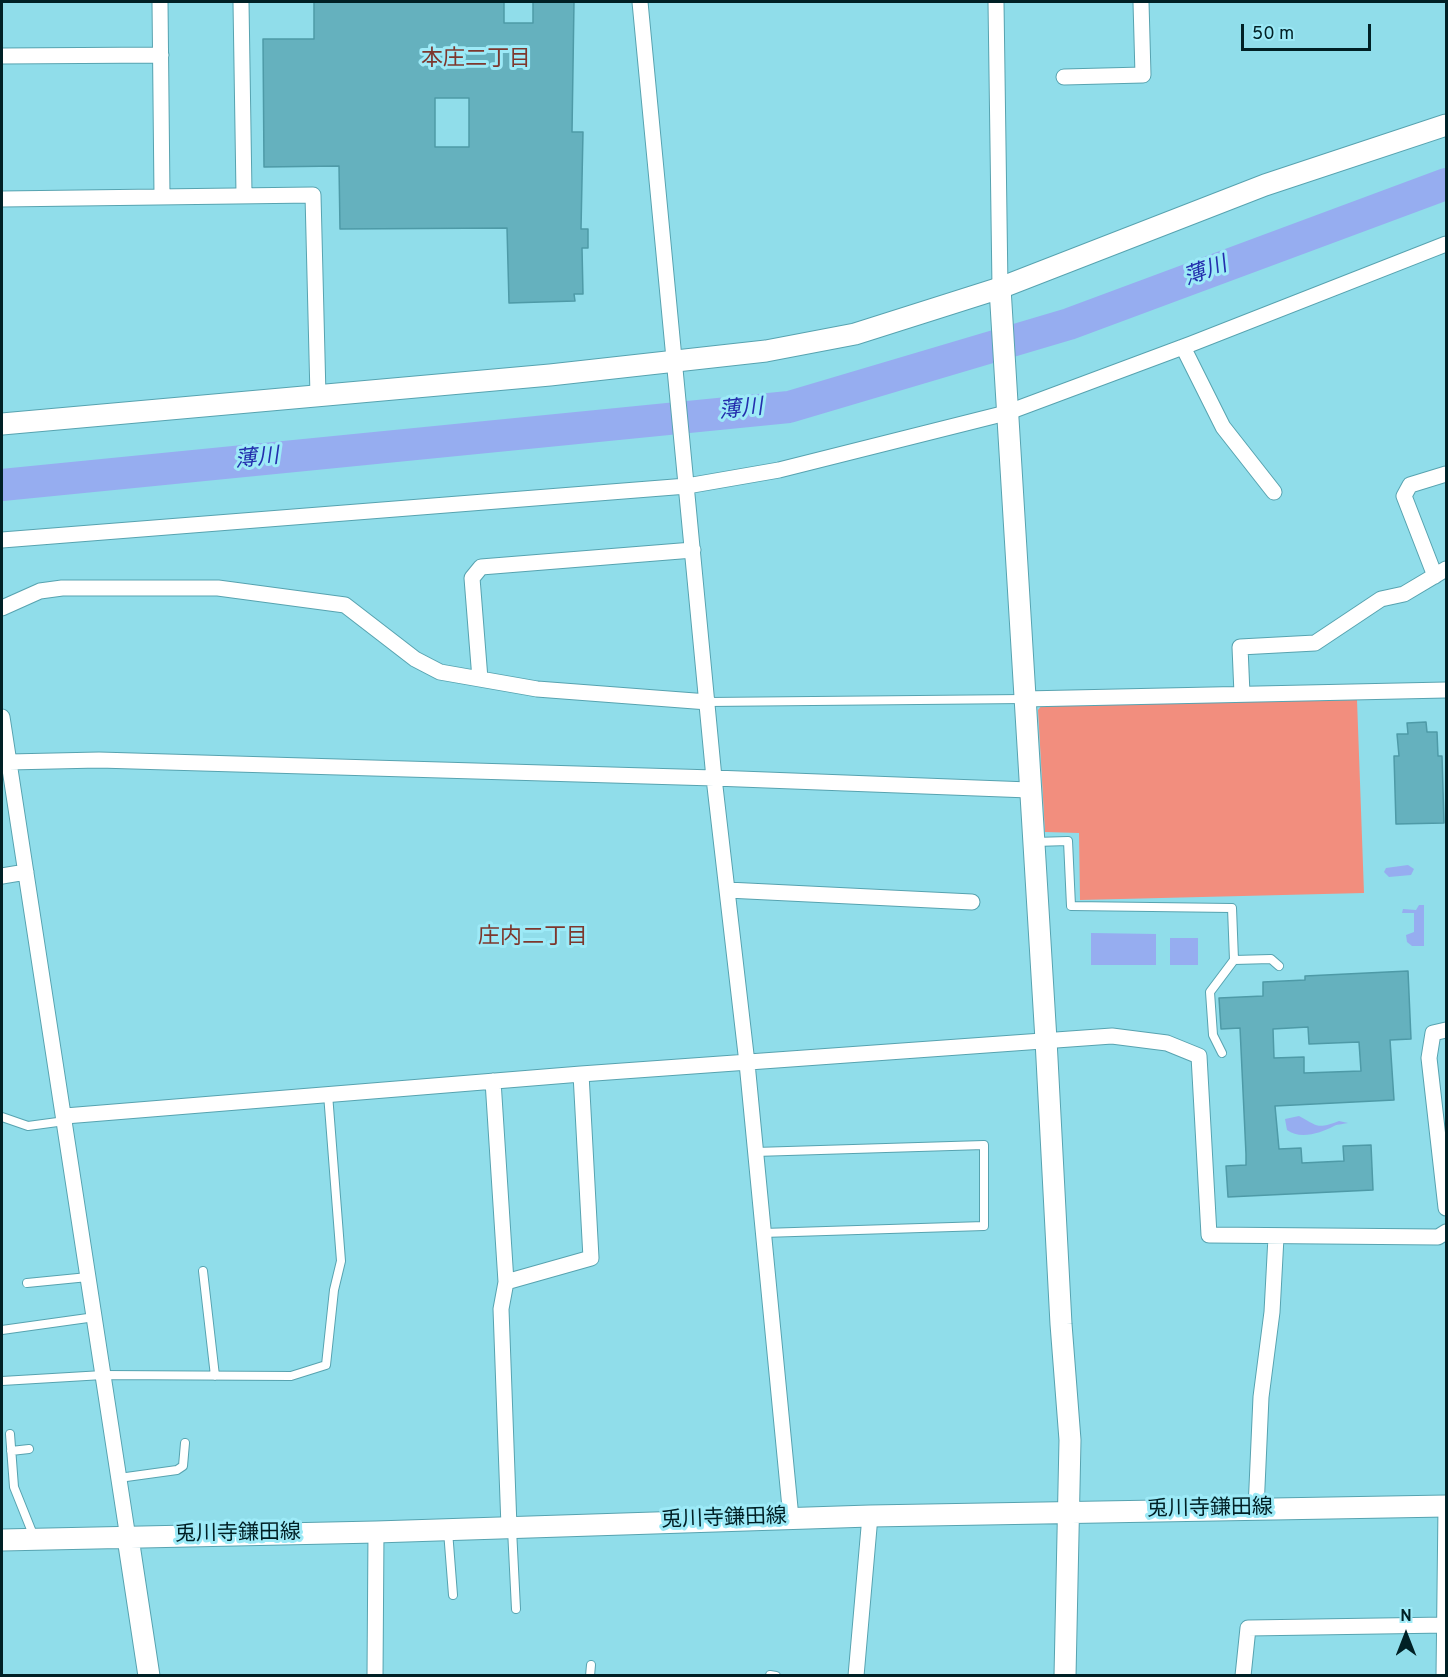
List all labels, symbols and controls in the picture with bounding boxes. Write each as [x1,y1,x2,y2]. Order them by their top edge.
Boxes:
scale bar [1244,12,1374,50]
text: 50 m [1252,23,1294,46]
district label: 本庄二丁目 [421,48,531,74]
water label: 薄川 [1181,253,1231,293]
water label: 薄川 [718,396,764,426]
water label: 薄川 [234,445,280,475]
district label: 庄内二丁目 [478,926,588,952]
street label: 兎川寺鎌田線 [1147,1496,1273,1524]
street label: 兎川寺鎌田線 [661,1505,787,1535]
street label: 兎川寺鎌田線 [175,1521,301,1549]
north arrow [1376,1605,1436,1665]
text: N [1400,1607,1412,1627]

